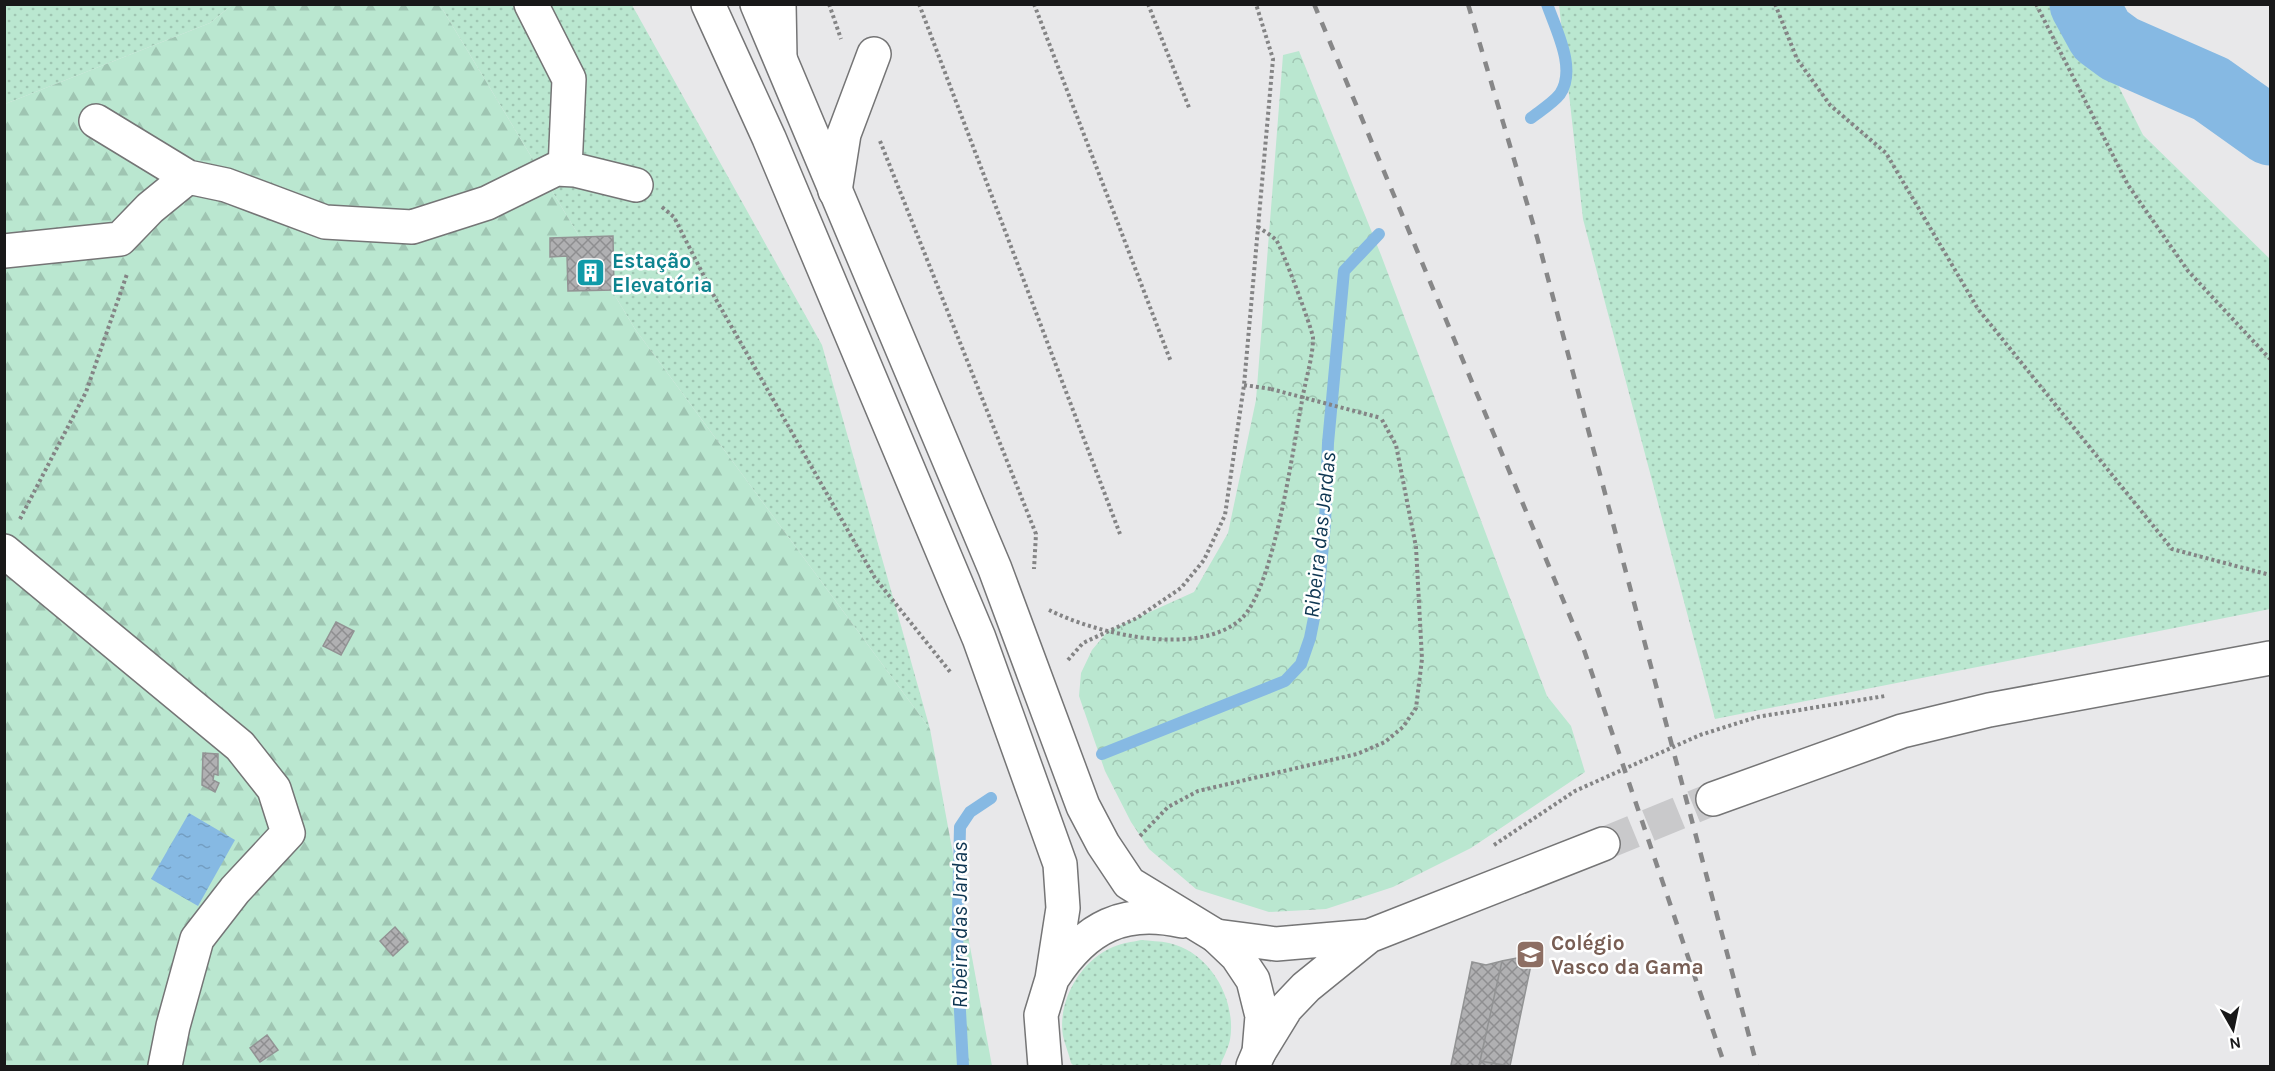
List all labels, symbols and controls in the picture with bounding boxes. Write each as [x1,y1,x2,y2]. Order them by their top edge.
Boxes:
place label: Estação Elevatória [612,249,713,297]
building icon: Estação Elevatória [575,257,607,289]
water label: Ribeira das Jardas [1298,451,1342,619]
water label: Ribeira das Jardas [947,842,973,1008]
place label: Colégio Vasco da Gama [1551,931,1704,979]
school or university icon: Colégio Vasco da Gama [1514,939,1546,971]
north arrow [2203,999,2263,1059]
text: N [2228,1033,2242,1054]

